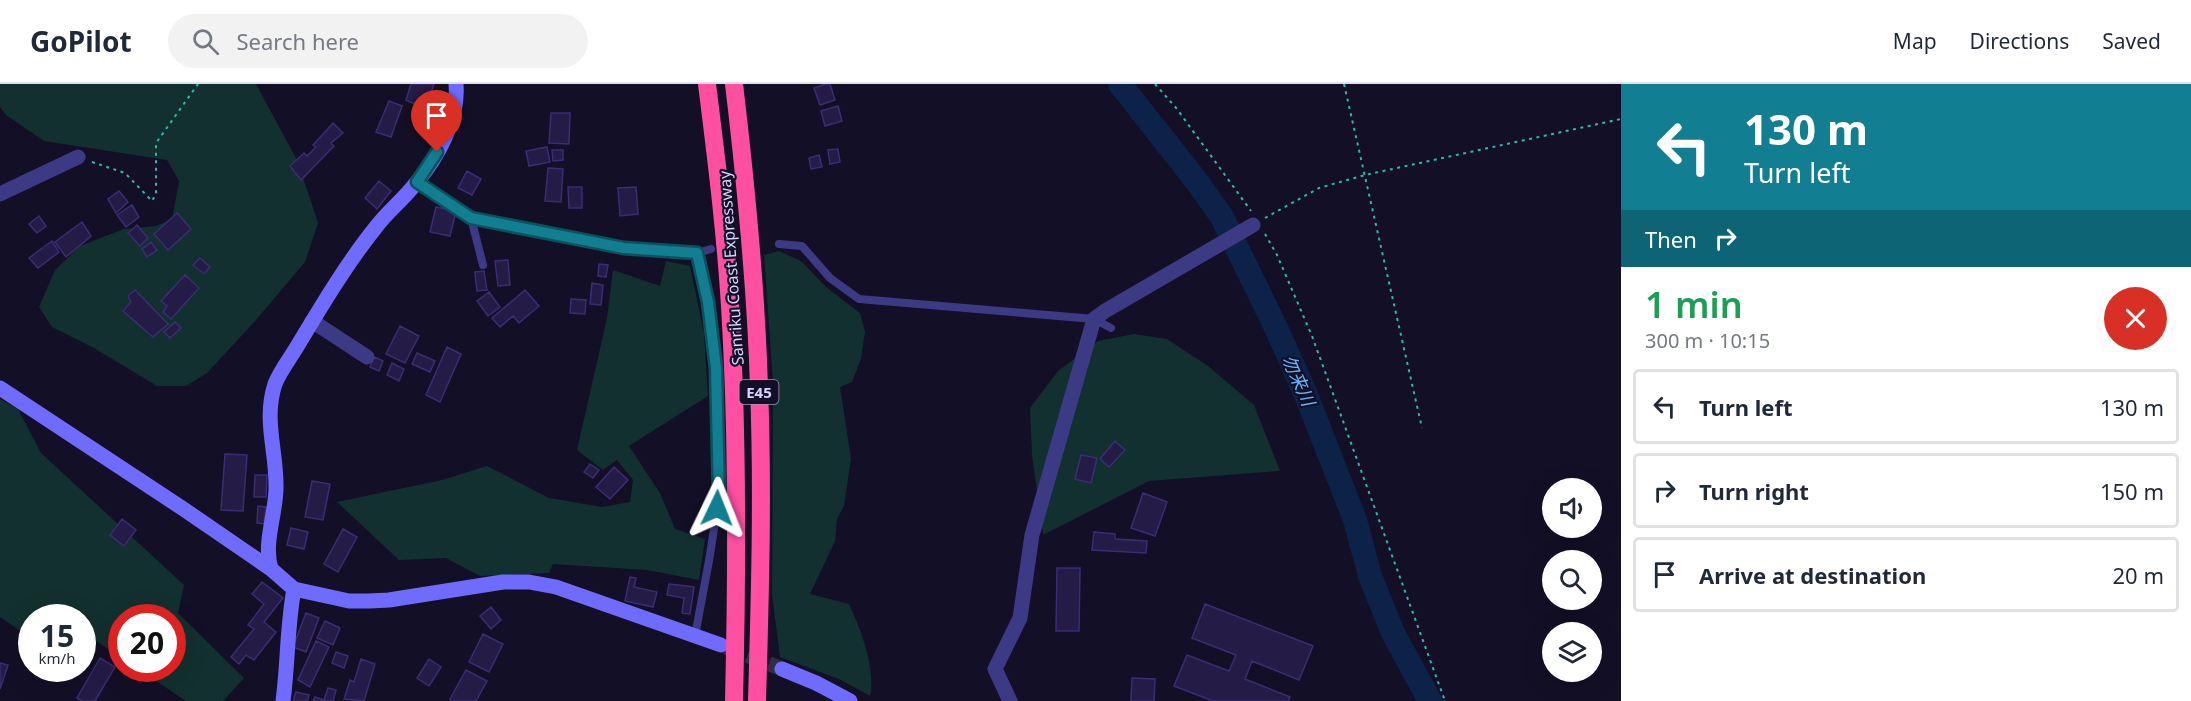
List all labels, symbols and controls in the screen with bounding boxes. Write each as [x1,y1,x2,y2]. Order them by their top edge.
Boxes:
search box [168,14,588,68]
text: GoPilot [30,22,132,60]
icon: search [189,25,222,58]
text: Search here [237,26,359,56]
text: Map [1893,27,1937,55]
text: Directions [1970,27,2069,55]
text: Saved [2102,27,2161,55]
pin [411,90,462,152]
icon: arrive [420,99,453,132]
text: 130 m [1744,100,1868,157]
icon: left [1645,108,1723,186]
text: Turn left [1744,154,1850,191]
street label: Sanriku Coast Expressway [713,169,749,366]
icon: right [1709,222,1742,255]
text: Then [1645,224,1697,254]
text: 1 min [1645,280,1743,329]
button: close [2104,287,2167,350]
text: 300 m · 10:15 [1645,327,1770,354]
water label: 勿来川 [1277,350,1322,411]
road number: E45 [740,380,778,404]
icon: left [1648,390,1681,423]
text: Turn left [1699,392,1793,422]
text: 130 m [2100,392,2164,422]
icon: right [1648,474,1681,507]
position arrow [685,476,749,540]
text: Turn right [1699,476,1809,506]
text: 150 m [2100,476,2164,506]
map controls [1542,478,1602,682]
button: sound [1542,478,1602,538]
button: search [1542,550,1602,610]
icon: arrive [1648,558,1681,591]
text: Arrive at destination [1699,560,1926,590]
text: 20 m [2113,560,2164,590]
speed limit sign: 20 [108,604,186,682]
text: 15 [40,615,74,656]
button: layers [1542,622,1602,682]
text: km/h [39,648,75,668]

